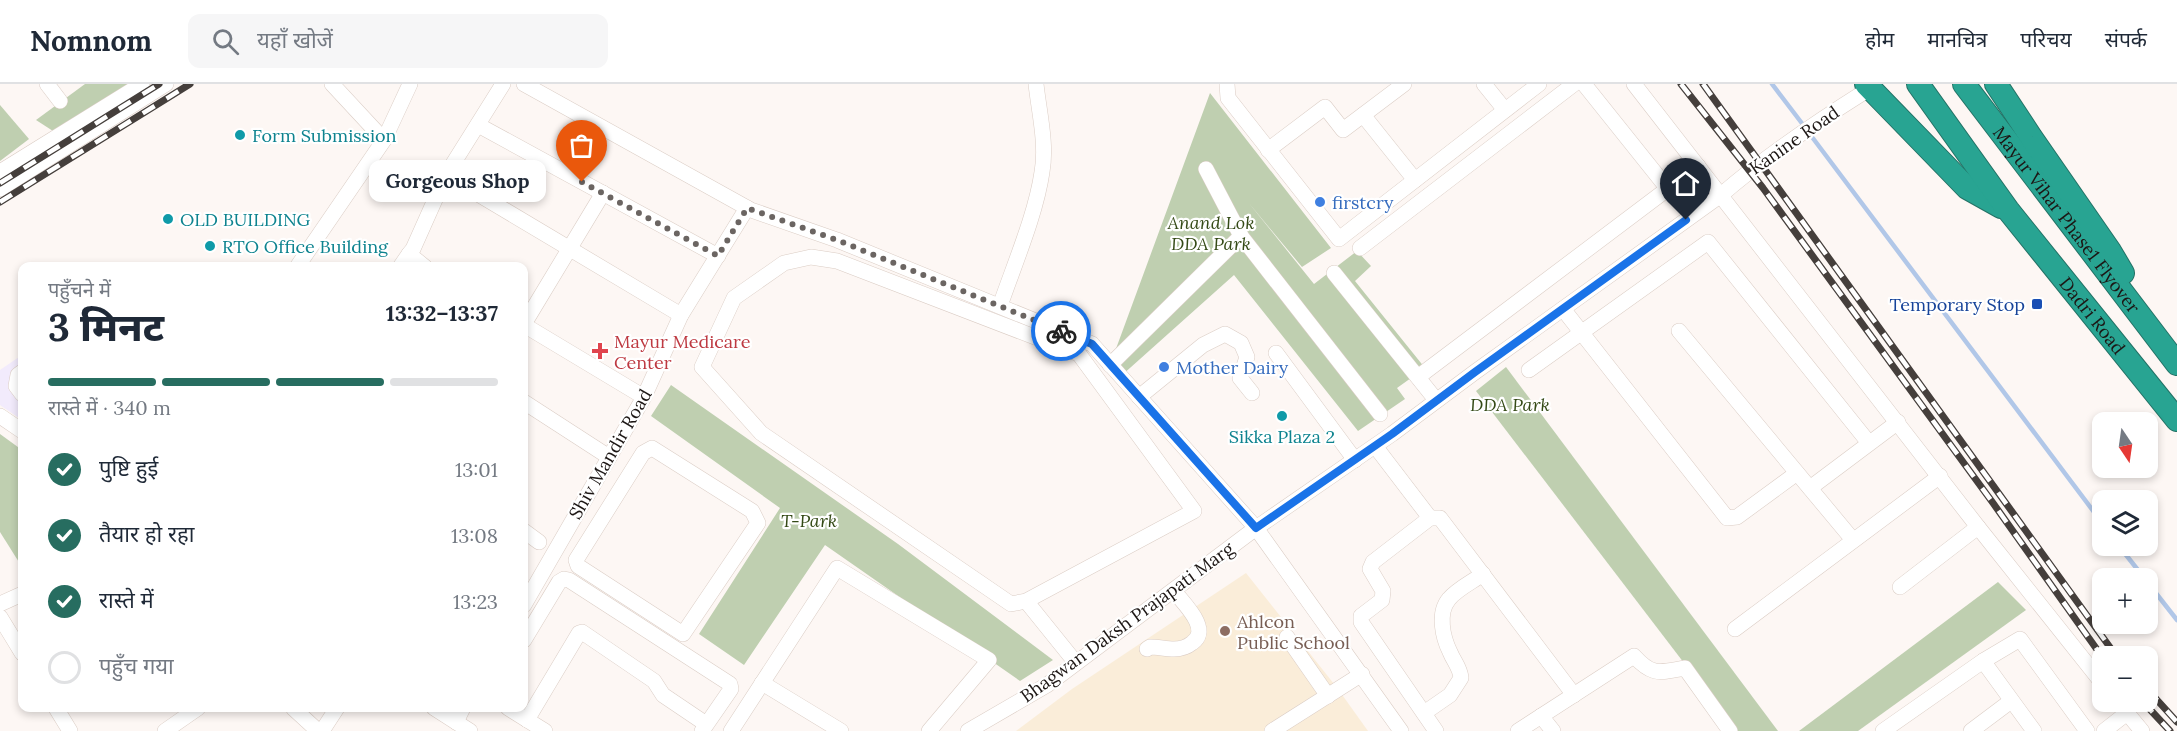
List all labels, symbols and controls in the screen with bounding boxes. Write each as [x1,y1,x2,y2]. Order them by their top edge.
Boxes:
search box [188,14,608,68]
text: Nomnom [30,23,152,59]
icon: search [209,25,242,58]
text: यहाँ खोजें [257,26,333,54]
text: होम [1865,26,1894,53]
text: मानचित्र [1927,26,1987,53]
text: परिचय [2020,26,2072,53]
text: संपर्क [2105,26,2147,53]
street label: Kanine Road [1745,100,1844,179]
pin [556,120,607,182]
street label: Mayur Vihar Phase1 Flyover [1988,121,2146,318]
place label: Form Submission [252,124,396,147]
marker: Form Submission [233,128,247,142]
icon: bag [565,129,598,162]
pin [1660,158,1711,220]
callout: Gorgeous Shop [369,161,546,203]
icon: home [1669,167,1702,200]
text: Gorgeous Shop [386,168,529,193]
place label: firstcry [1332,191,1394,214]
marker: firstcry [1313,195,1327,209]
place label: OLD BUILDING [180,208,311,231]
park label: Anand Lok DDA Park [1166,211,1255,255]
marker: OLD BUILDING [161,212,175,226]
place label: RTO Office Building [222,235,389,258]
marker: RTO Office Building [203,239,217,253]
street label: Dadri Road [2055,272,2131,359]
text: पहुँचने में [48,277,111,302]
place label: Temporary Stop [1890,293,2025,316]
marker: Temporary Stop [2030,297,2044,311]
text: 13:32–13:37 [386,299,498,327]
courier [1031,301,1091,361]
text: 3 मिनट [48,302,164,352]
icon: bike [1045,315,1078,348]
place label: Mayur Medicare Center [614,330,751,374]
marker: Mayur Medicare Center [591,342,609,360]
place label: Mother Dairy [1176,356,1289,379]
marker: Mother Dairy [1157,360,1171,374]
street label: Shiv Mandir Road [563,385,657,523]
park label: DDA Park [1470,393,1550,416]
text: रास्ते में · 340 m [48,395,171,420]
marker: Sikka Plaza 2 [1275,409,1289,423]
north arrow [2092,412,2158,478]
map controls [2092,412,2158,712]
place label: Sikka Plaza 2 [1229,425,1335,448]
icon: check [48,453,81,486]
text: पुष्टि हुई [99,454,158,482]
text: 13:01 [455,457,498,482]
button: layers [2092,490,2158,556]
park label: T-Park [781,509,837,532]
icon: check [48,519,81,552]
text: तैयार हो रहा [99,520,194,548]
text: 13:08 [451,523,498,548]
street label: Bhagwan Daksh Prajapati Marg [1016,536,1239,707]
button: + [2092,568,2158,634]
icon: check [48,585,81,618]
text: रास्ते में [99,586,154,614]
text: 13:23 [453,589,498,614]
place label: Ahlcon Public School [1236,610,1350,654]
marker: Ahlcon Public School [1218,624,1232,638]
button: − [2092,646,2158,712]
text: पहुँच गया [99,652,174,680]

